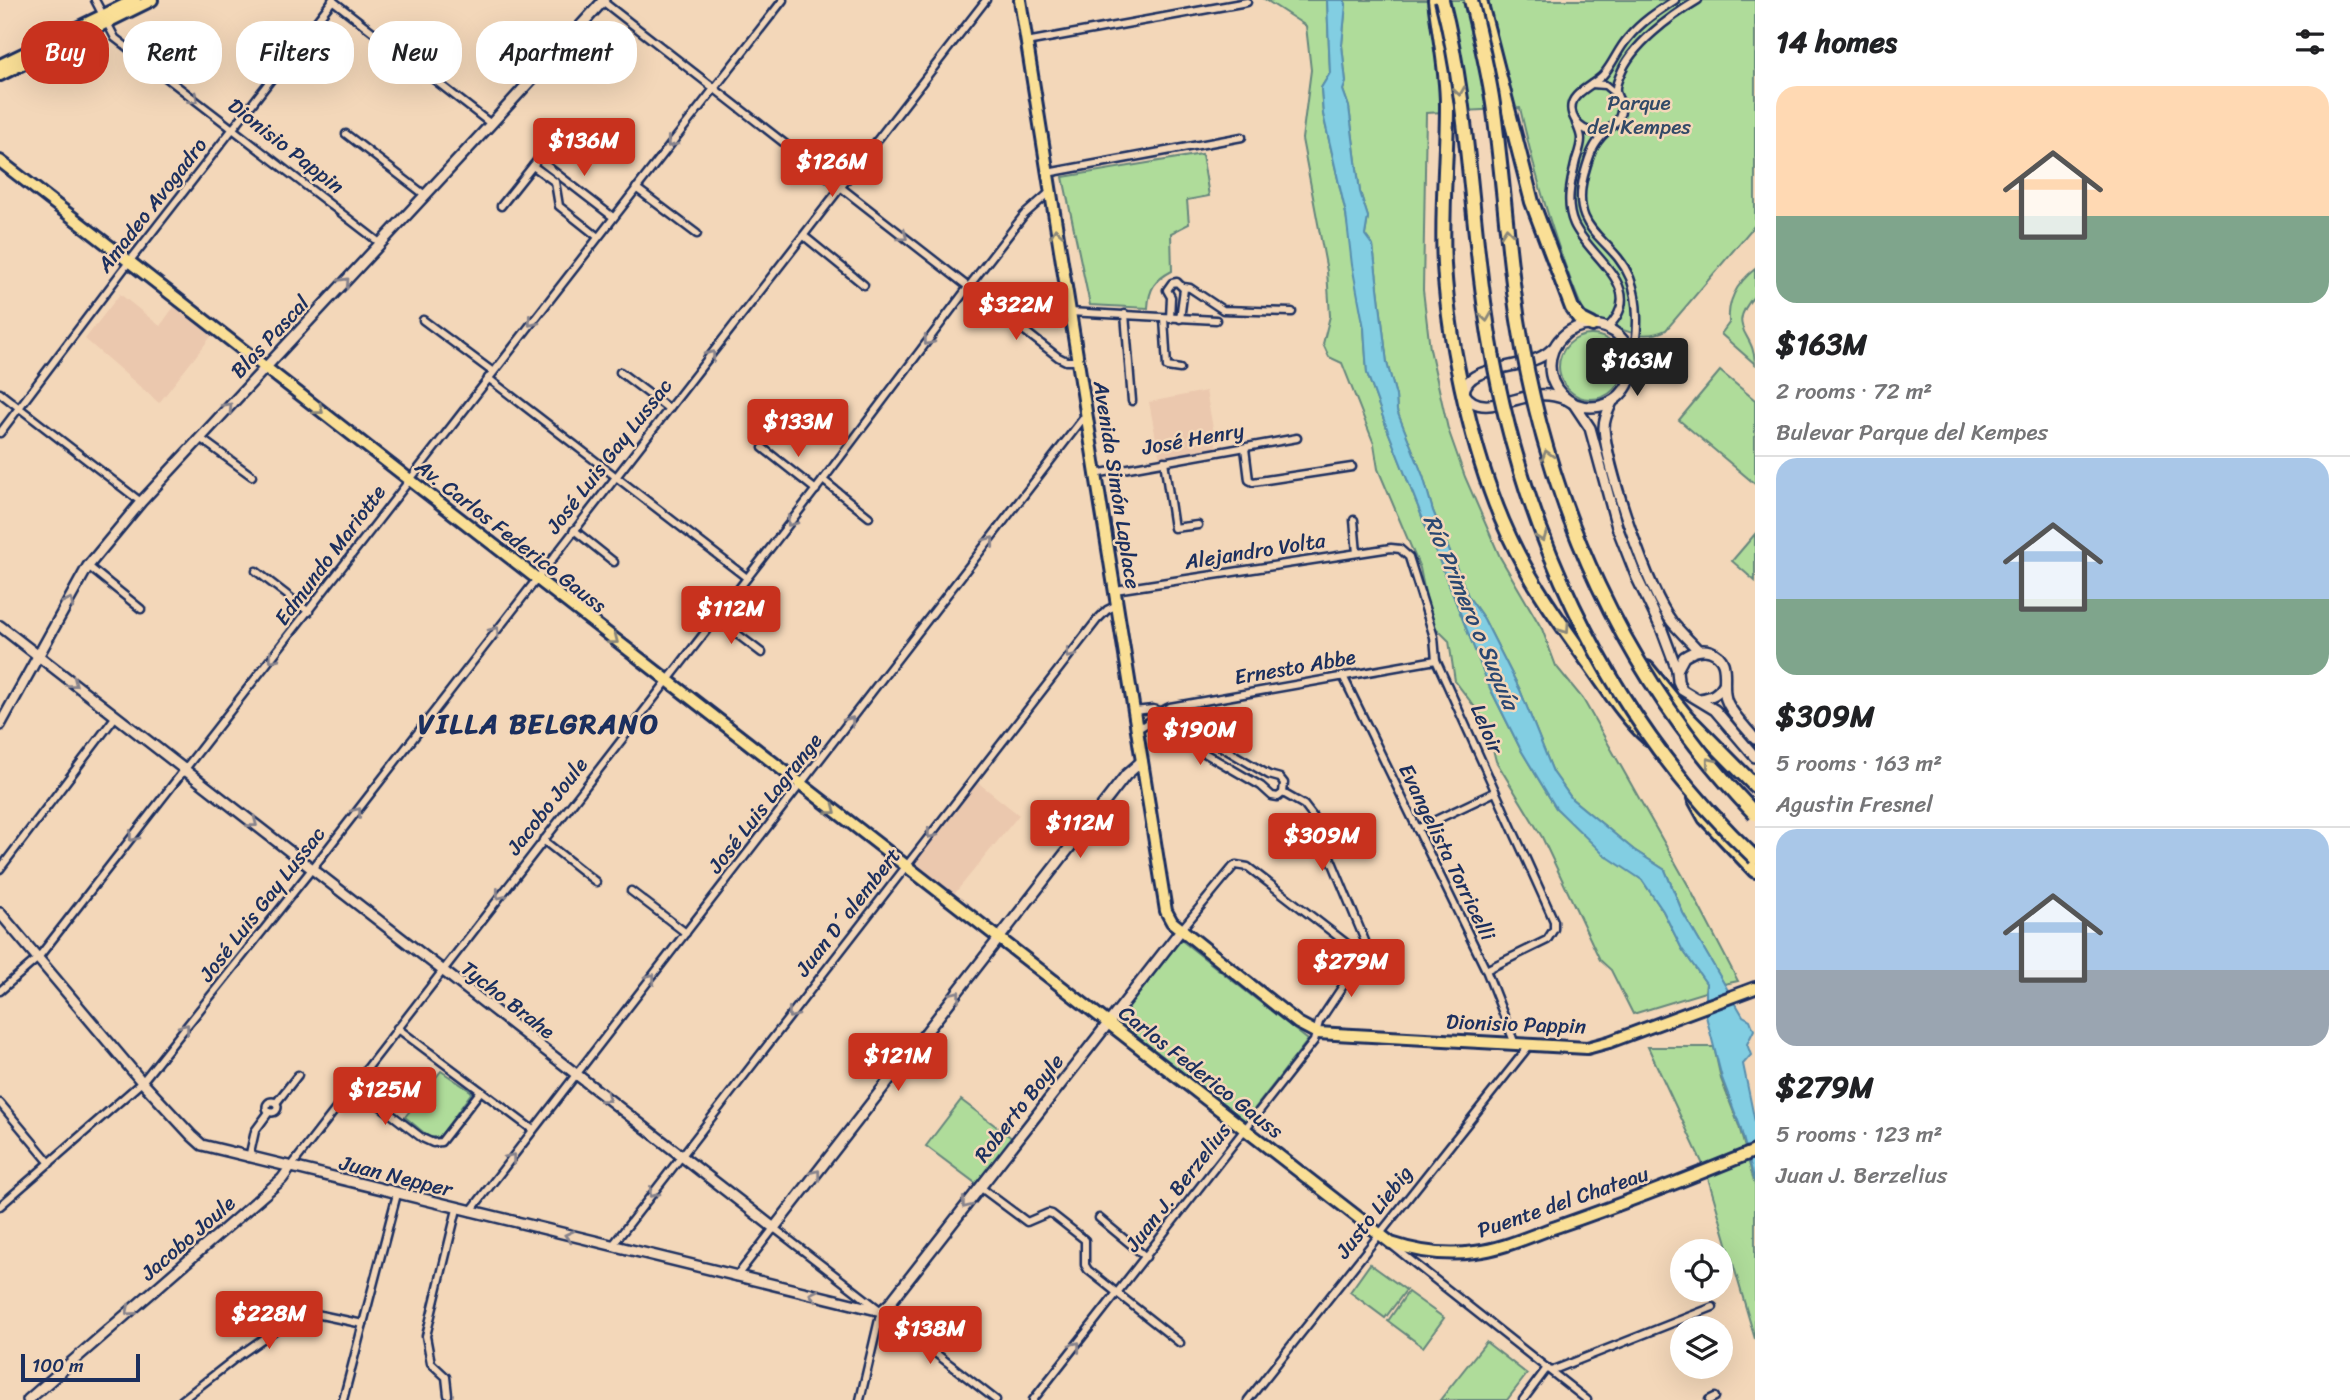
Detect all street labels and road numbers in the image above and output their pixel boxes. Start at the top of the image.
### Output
street label: Dionisio Pappin [219,88,353,204]
street label: Amadeo Avogadro [86,129,217,282]
street label: Blas Pascal [221,285,320,388]
street label: José Luis Gay Lussac [535,369,683,543]
street label: Avenida Simón Laplace [1082,377,1152,592]
street label: José Henry [1138,411,1247,467]
street label: Av. Carlos Federico Gauss [406,448,616,624]
street label: Edmundo Mariotte [264,476,396,634]
street label: Alejandro Volta [1181,521,1329,581]
street label: Ernesto Abbe [1231,638,1359,696]
street label: Leloir [1459,698,1515,761]
street label: José Luis Lagrange [697,724,832,883]
street label: Jacobo Joule [496,748,598,864]
street label: Evangelista Torricelli [1388,757,1507,948]
street label: José Luis Gay Lussac [188,817,336,991]
street label: Juan D´alembert [784,839,911,986]
street label: Tycho Brahe [452,951,564,1049]
street label: Carlos Federico Gauss [1110,995,1292,1149]
street label: Dionisio Pappin [1445,1003,1587,1045]
street label: Roberto Boyle [964,1045,1074,1171]
street label: Juan J. Berzelius [1114,1113,1241,1261]
street label: Juan Nepper [335,1143,458,1209]
street label: Puente del Chateau [1472,1155,1655,1249]
street label: Justo Liebig [1325,1157,1423,1268]
street label: Jacobo Joule [131,1185,244,1291]

